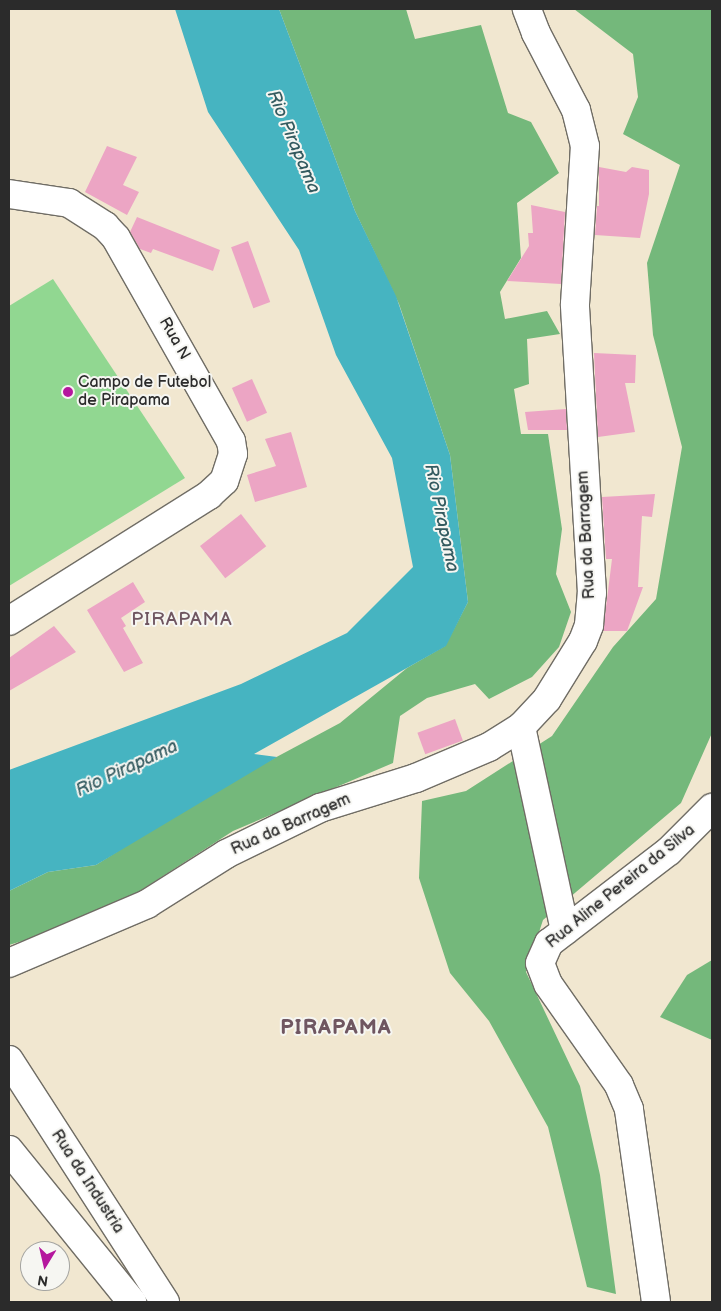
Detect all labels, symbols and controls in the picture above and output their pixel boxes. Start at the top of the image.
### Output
water label: Rio Pirapama [262,87,324,197]
street label: Rua N [154,314,194,364]
place label: Campo de Futebol de Pirapama [78,373,211,411]
marker: Campo de Futebol de Pirapama [62,386,74,398]
water label: Rio Pirapama [419,462,463,574]
street label: Rua da Barragem [574,470,600,600]
district label: PIRAPAMA [130,609,234,631]
water label: Rio Pirapama [73,736,181,802]
street label: Rua da Barragem [228,790,354,860]
street label: Rua Aline Pereira da Silva [543,821,699,953]
district label: PIRAPAMA [279,1015,393,1041]
street label: Rua da Industria [46,1127,128,1237]
north arrow [20,1241,70,1291]
text: N [36,1271,49,1290]

